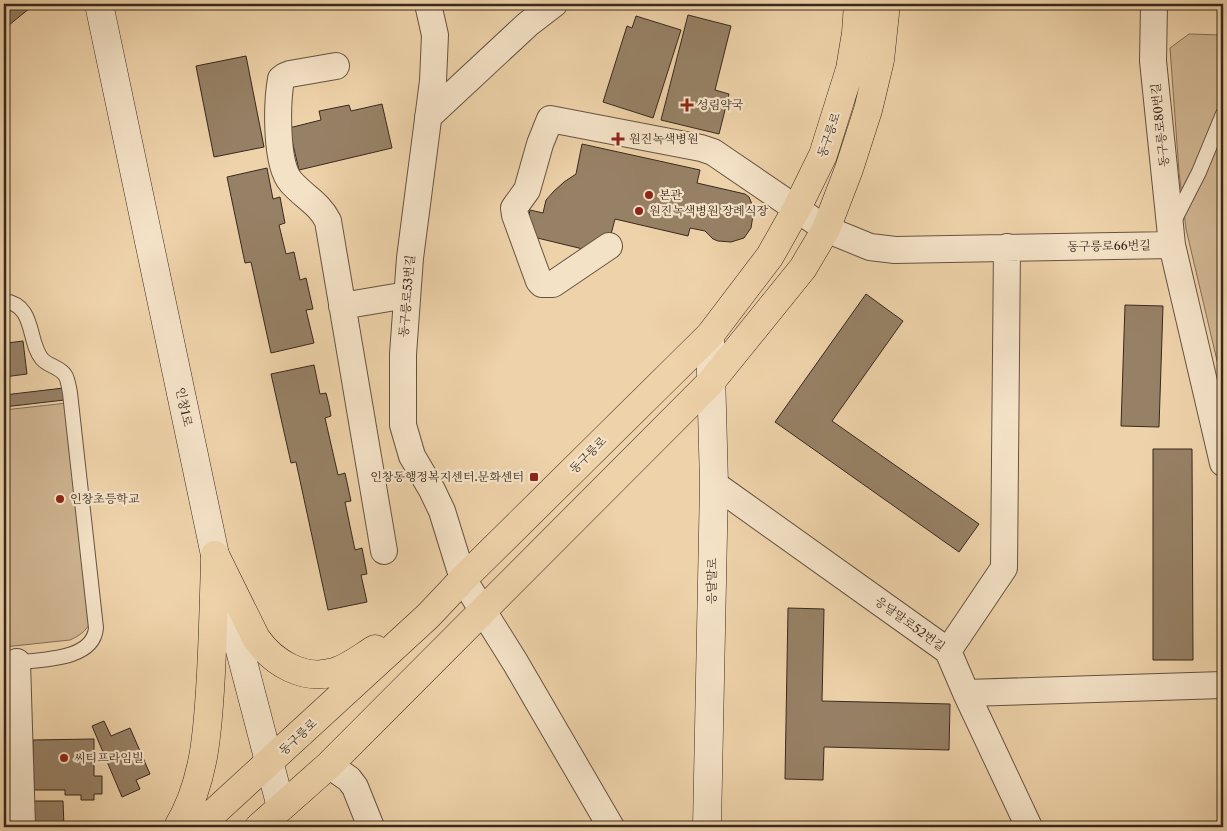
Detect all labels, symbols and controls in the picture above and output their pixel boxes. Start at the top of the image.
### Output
street label: 동구릉로80번길 [1148,82,1171,168]
place label: 성림약국 [697,97,744,112]
marker: 성림약국 [681,99,693,111]
street label: 동구릉로 [814,110,843,159]
place label: 원진녹색병원 [629,131,699,146]
marker: 원진녹색병원 [611,132,625,146]
place label: 본관 [659,187,683,202]
marker: 본관 [643,189,655,201]
place label: 원진녹색병원 장례식장 [649,203,769,218]
marker: 원진녹색병원 장례식장 [633,205,645,217]
street label: 동구릉로66번길 [1067,237,1151,254]
street label: 동구릉로53번길 [395,254,418,338]
street label: 인창1로 [173,386,196,428]
street label: 동구릉로 [566,433,610,476]
place label: 인창동행정복지센터.문화센터 [370,469,524,484]
marker: 인창동행정복지센터.문화센터 [528,471,540,483]
place label: 인창초등학교 [70,491,140,506]
marker: 인창초등학교 [54,493,66,505]
street label: 응달말로 [704,557,719,604]
street label: 응달말로52번길 [872,593,948,654]
street label: 동구릉로 [276,715,320,758]
place label: 씨티프라임빌 [74,750,144,765]
marker: 씨티프라임빌 [58,752,70,764]

